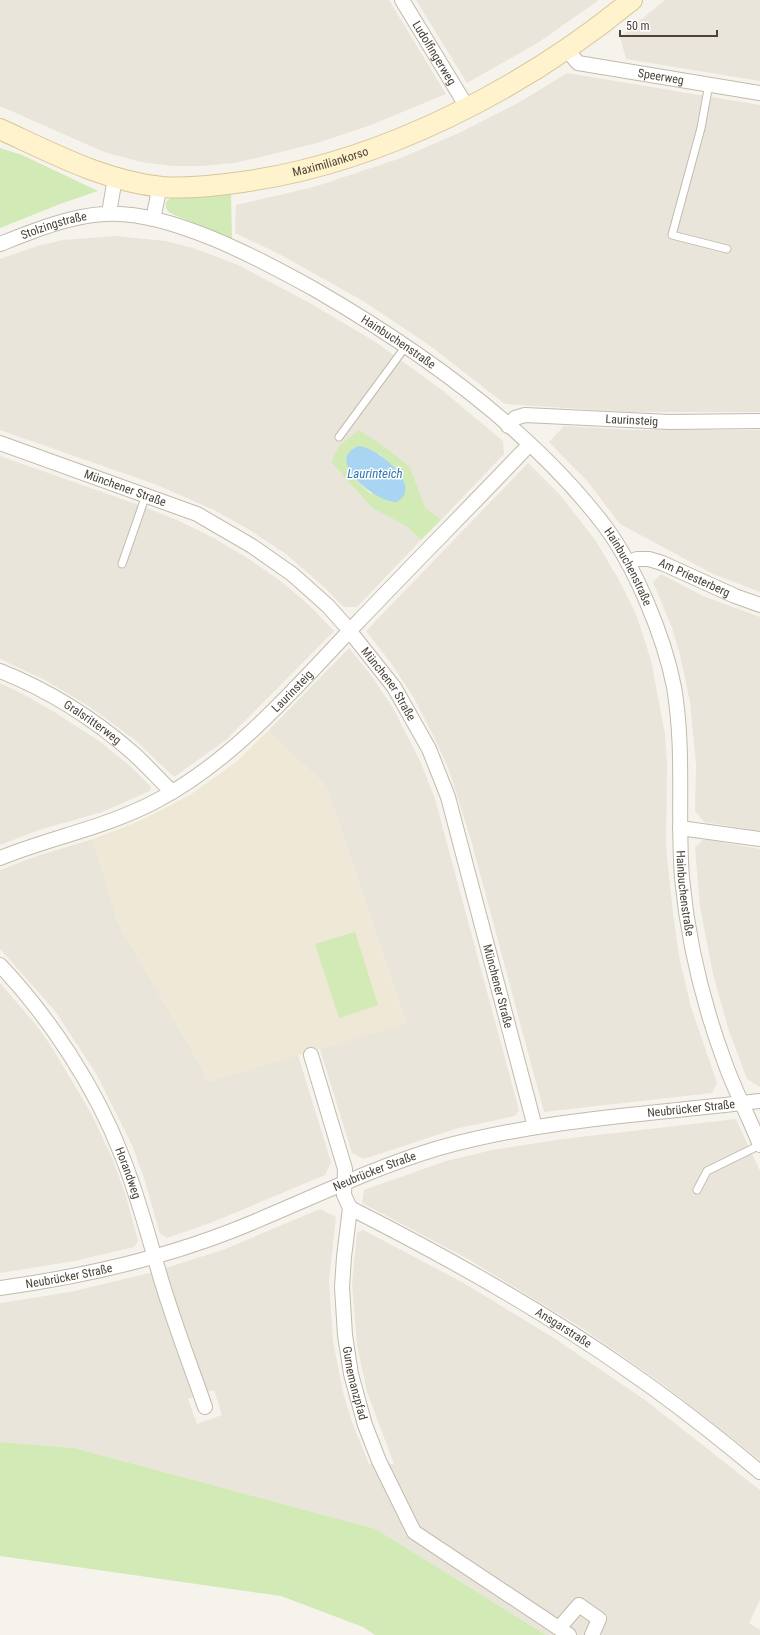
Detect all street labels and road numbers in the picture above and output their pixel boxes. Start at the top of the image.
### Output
street label: Ludolfingerweg [409,18,459,88]
street label: Speerweg [637,66,685,87]
street label: Maximiliankorso [291,144,370,180]
street label: Stolzingstraße [19,209,88,242]
street label: Hainbuchenstraße [359,312,439,372]
street label: Laurinsteig [605,412,659,428]
street label: Münchener Straße [82,467,168,509]
street label: Hainbuchenstraße [601,525,655,608]
street label: Am Priesterberg [657,555,732,600]
street label: Münchener Straße [358,644,419,724]
street label: Laurinsteig [269,667,316,715]
street label: Gralsritterweg [61,697,124,747]
street label: Hainbuchenstraße [674,850,697,938]
street label: Münchener Straße [480,943,516,1030]
street label: Neubrücker Straße [647,1097,736,1120]
street label: Horandweg [112,1145,144,1201]
street label: Neubrücker Straße [331,1149,418,1194]
street label: Neubrücker Straße [25,1261,114,1291]
street label: Ansgarstraße [533,1305,595,1351]
street label: Gurnemanzpfad [340,1345,370,1422]

